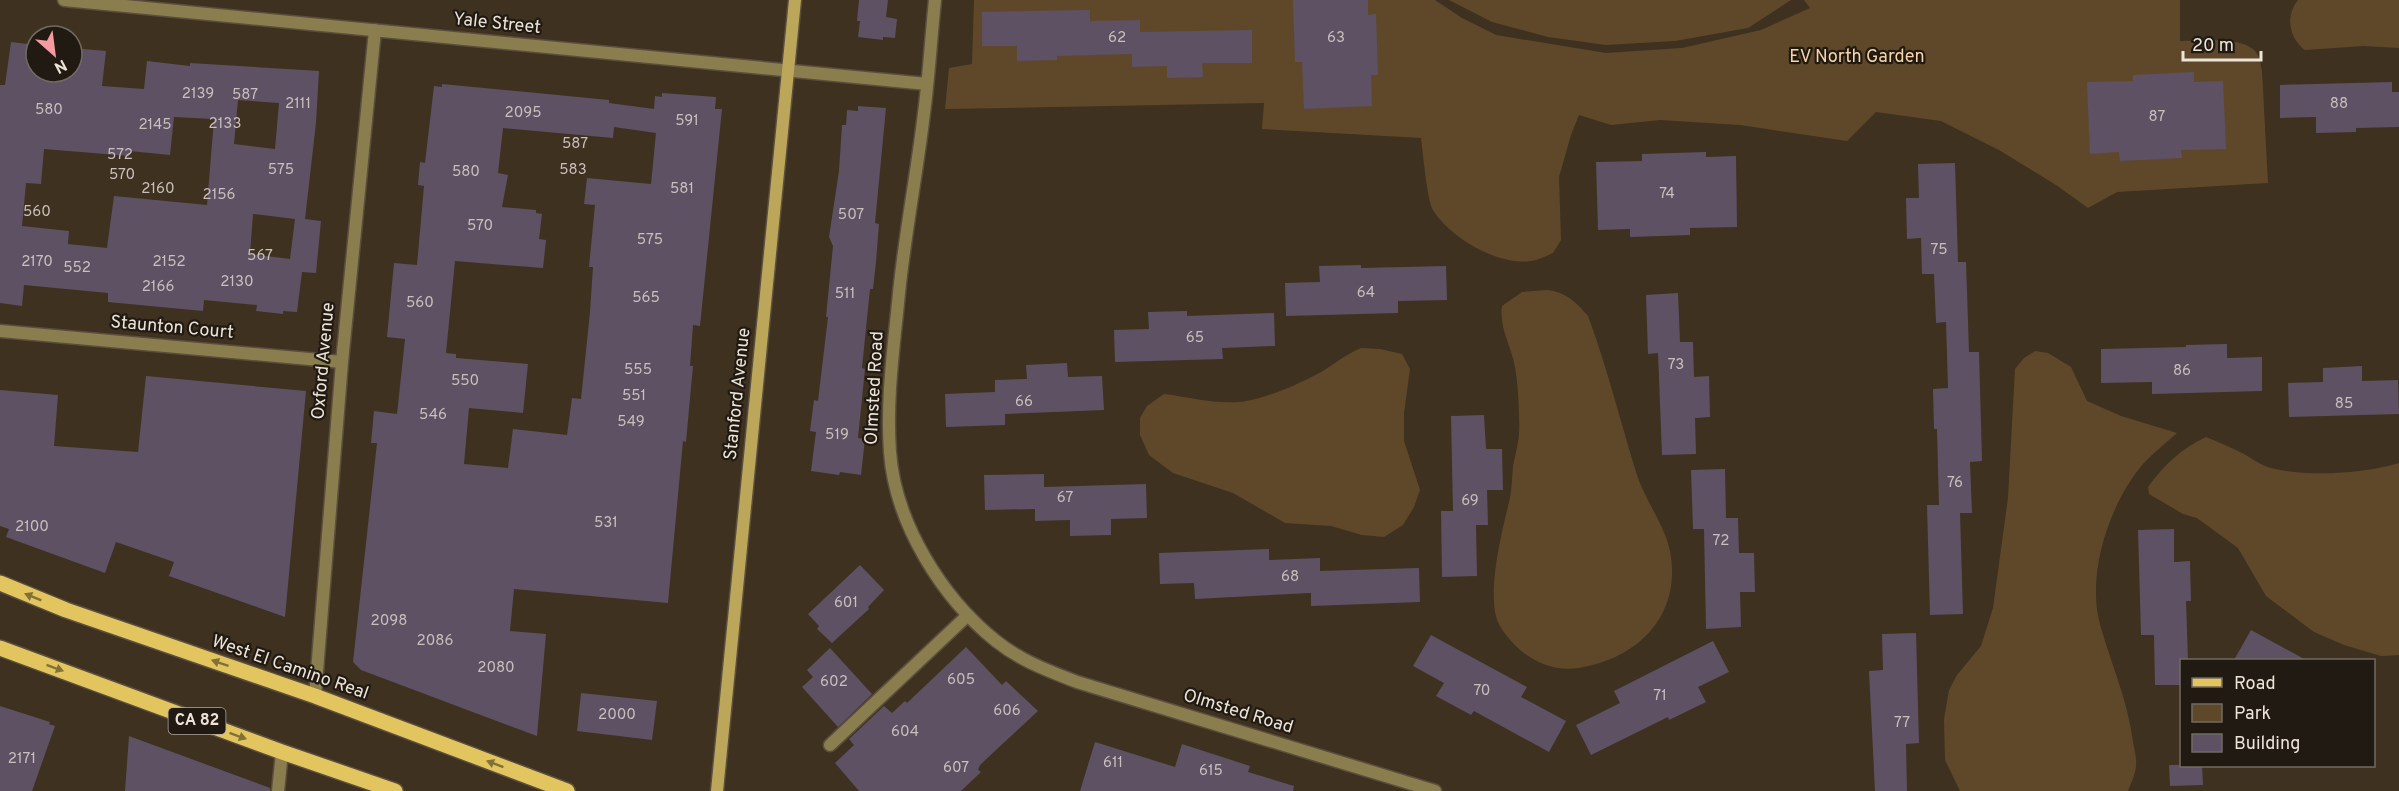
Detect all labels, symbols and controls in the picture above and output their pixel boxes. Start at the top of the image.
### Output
street label: Yale Street [452,8,542,40]
north arrow [24,24,84,84]
scale bar [2183,24,2261,62]
house number: 62 [1108,29,1126,48]
house number: 63 [1327,29,1345,48]
text: 20 m [2192,35,2234,58]
park label: EV North Garden [1789,46,1925,69]
text: N [50,54,70,77]
house number: 2139 [182,85,214,104]
house number: 587 [232,86,258,105]
house number: 2111 [285,95,311,114]
house number: 88 [2330,95,2348,114]
house number: 580 [35,101,63,120]
house number: 2095 [504,104,542,123]
house number: 87 [2149,108,2166,127]
house number: 591 [675,112,699,131]
house number: 2133 [209,115,241,134]
house number: 2145 [138,116,172,135]
house number: 587 [562,135,588,154]
house number: 572 [107,146,133,165]
house number: 575 [268,161,294,180]
house number: 583 [559,161,587,180]
house number: 580 [452,163,480,182]
house number: 570 [109,166,135,185]
house number: 2160 [141,180,175,199]
house number: 581 [670,180,694,199]
house number: 74 [1659,185,1675,204]
house number: 2156 [202,186,236,205]
house number: 560 [23,203,51,222]
house number: 507 [838,206,864,225]
house number: 570 [467,217,493,236]
house number: 575 [637,231,663,250]
house number: 75 [1930,241,1948,260]
house number: 567 [247,247,273,266]
house number: 2170 [21,253,53,272]
house number: 2152 [152,253,186,272]
house number: 552 [63,259,91,278]
house number: 2130 [220,273,254,292]
house number: 2166 [142,278,174,297]
house number: 64 [1357,284,1375,303]
house number: 511 [835,285,855,304]
house number: 565 [632,289,660,308]
house number: 560 [406,294,434,313]
street label: Oxford Avenue [307,301,341,421]
street label: Staunton Court [109,311,235,345]
street label: Stanford Avenue [720,327,756,461]
house number: 65 [1186,329,1204,348]
street label: Olmsted Road [861,330,889,446]
house number: 73 [1668,356,1684,375]
house number: 555 [624,361,652,380]
house number: 86 [2173,362,2191,381]
house number: 550 [451,372,479,391]
house number: 551 [622,387,646,406]
house number: 66 [1015,393,1033,412]
house number: 85 [2335,395,2353,414]
house number: 546 [419,406,447,425]
house number: 549 [617,413,645,432]
house number: 519 [825,426,849,445]
house number: 76 [1947,474,1963,493]
house number: 67 [1057,489,1073,508]
house number: 69 [1461,492,1479,511]
house number: 531 [594,514,618,533]
house number: 2100 [15,518,49,537]
house number: 72 [1713,532,1729,551]
house number: 68 [1281,568,1299,587]
one-way arrow [24,592,42,601]
house number: 601 [834,594,858,613]
house number: 2098 [371,612,407,631]
street label: West El Camino Real [209,630,371,706]
house number: 2086 [417,632,454,651]
one-way arrow [211,658,229,668]
house number: 2080 [477,659,515,678]
legend [2180,659,2375,767]
one-way arrow [46,664,64,673]
house number: 605 [947,671,975,690]
house number: 602 [820,673,848,692]
text: Road [2234,673,2276,696]
house number: 70 [1473,682,1491,701]
street label: Olmsted Road [1180,684,1296,740]
house number: 71 [1653,687,1667,706]
house number: 606 [993,702,1021,721]
text: Park [2234,703,2271,726]
house number: 2000 [598,706,636,725]
road number: CA 82 [168,708,226,734]
house number: 77 [1894,714,1910,733]
house number: 604 [891,723,919,742]
one-way arrow [229,731,247,741]
text: Building [2234,733,2300,756]
house number: 2171 [8,750,36,769]
house number: 611 [1103,754,1123,773]
one-way arrow [486,758,504,768]
house number: 607 [943,759,969,778]
house number: 615 [1199,762,1223,781]

